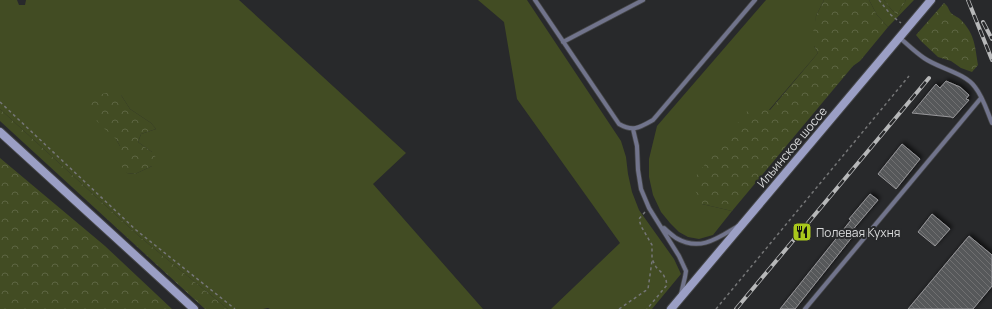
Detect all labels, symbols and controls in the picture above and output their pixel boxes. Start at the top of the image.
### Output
street label: Ильинское шоссе [753,103,831,191]
restaurant icon: Полевая Кухня [791,221,813,243]
place label: Полевая Кухня [816,224,900,241]

